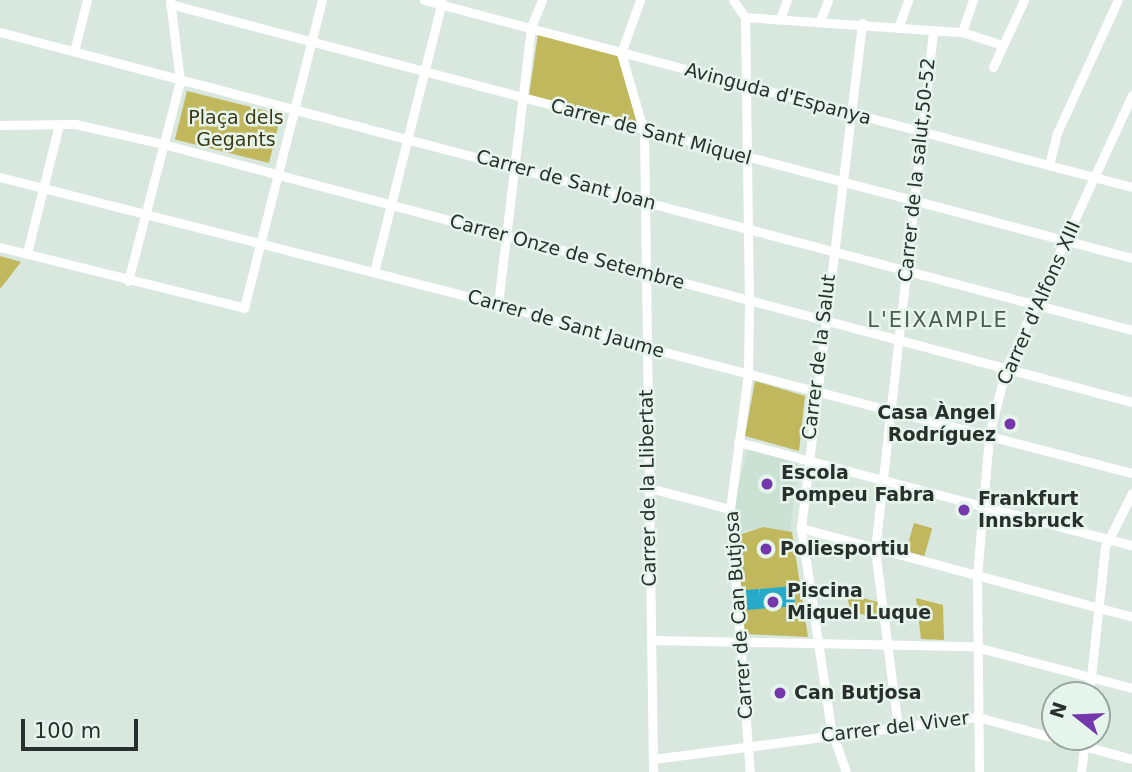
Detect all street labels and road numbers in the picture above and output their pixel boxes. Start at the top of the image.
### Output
street label: Carrer de la salut,50-52 [894,57,940,283]
street label: Avinguda d'Espanya [682,58,874,130]
street label: Carrer de Sant Miquel [548,94,754,170]
street label: Carrer de Sant Joan [474,145,658,215]
street label: Carrer Onze de Setembre [447,210,687,294]
street label: Carrer d'Alfons XIII [993,218,1085,388]
street label: Carrer de la Salut [798,273,840,441]
street label: Carrer de Sant Jaume [465,285,667,363]
street label: Carrer de la Llibertat [635,389,661,587]
street label: Carrer de Can Butjosa [720,510,758,720]
street label: Carrer del Viver [820,707,970,747]

